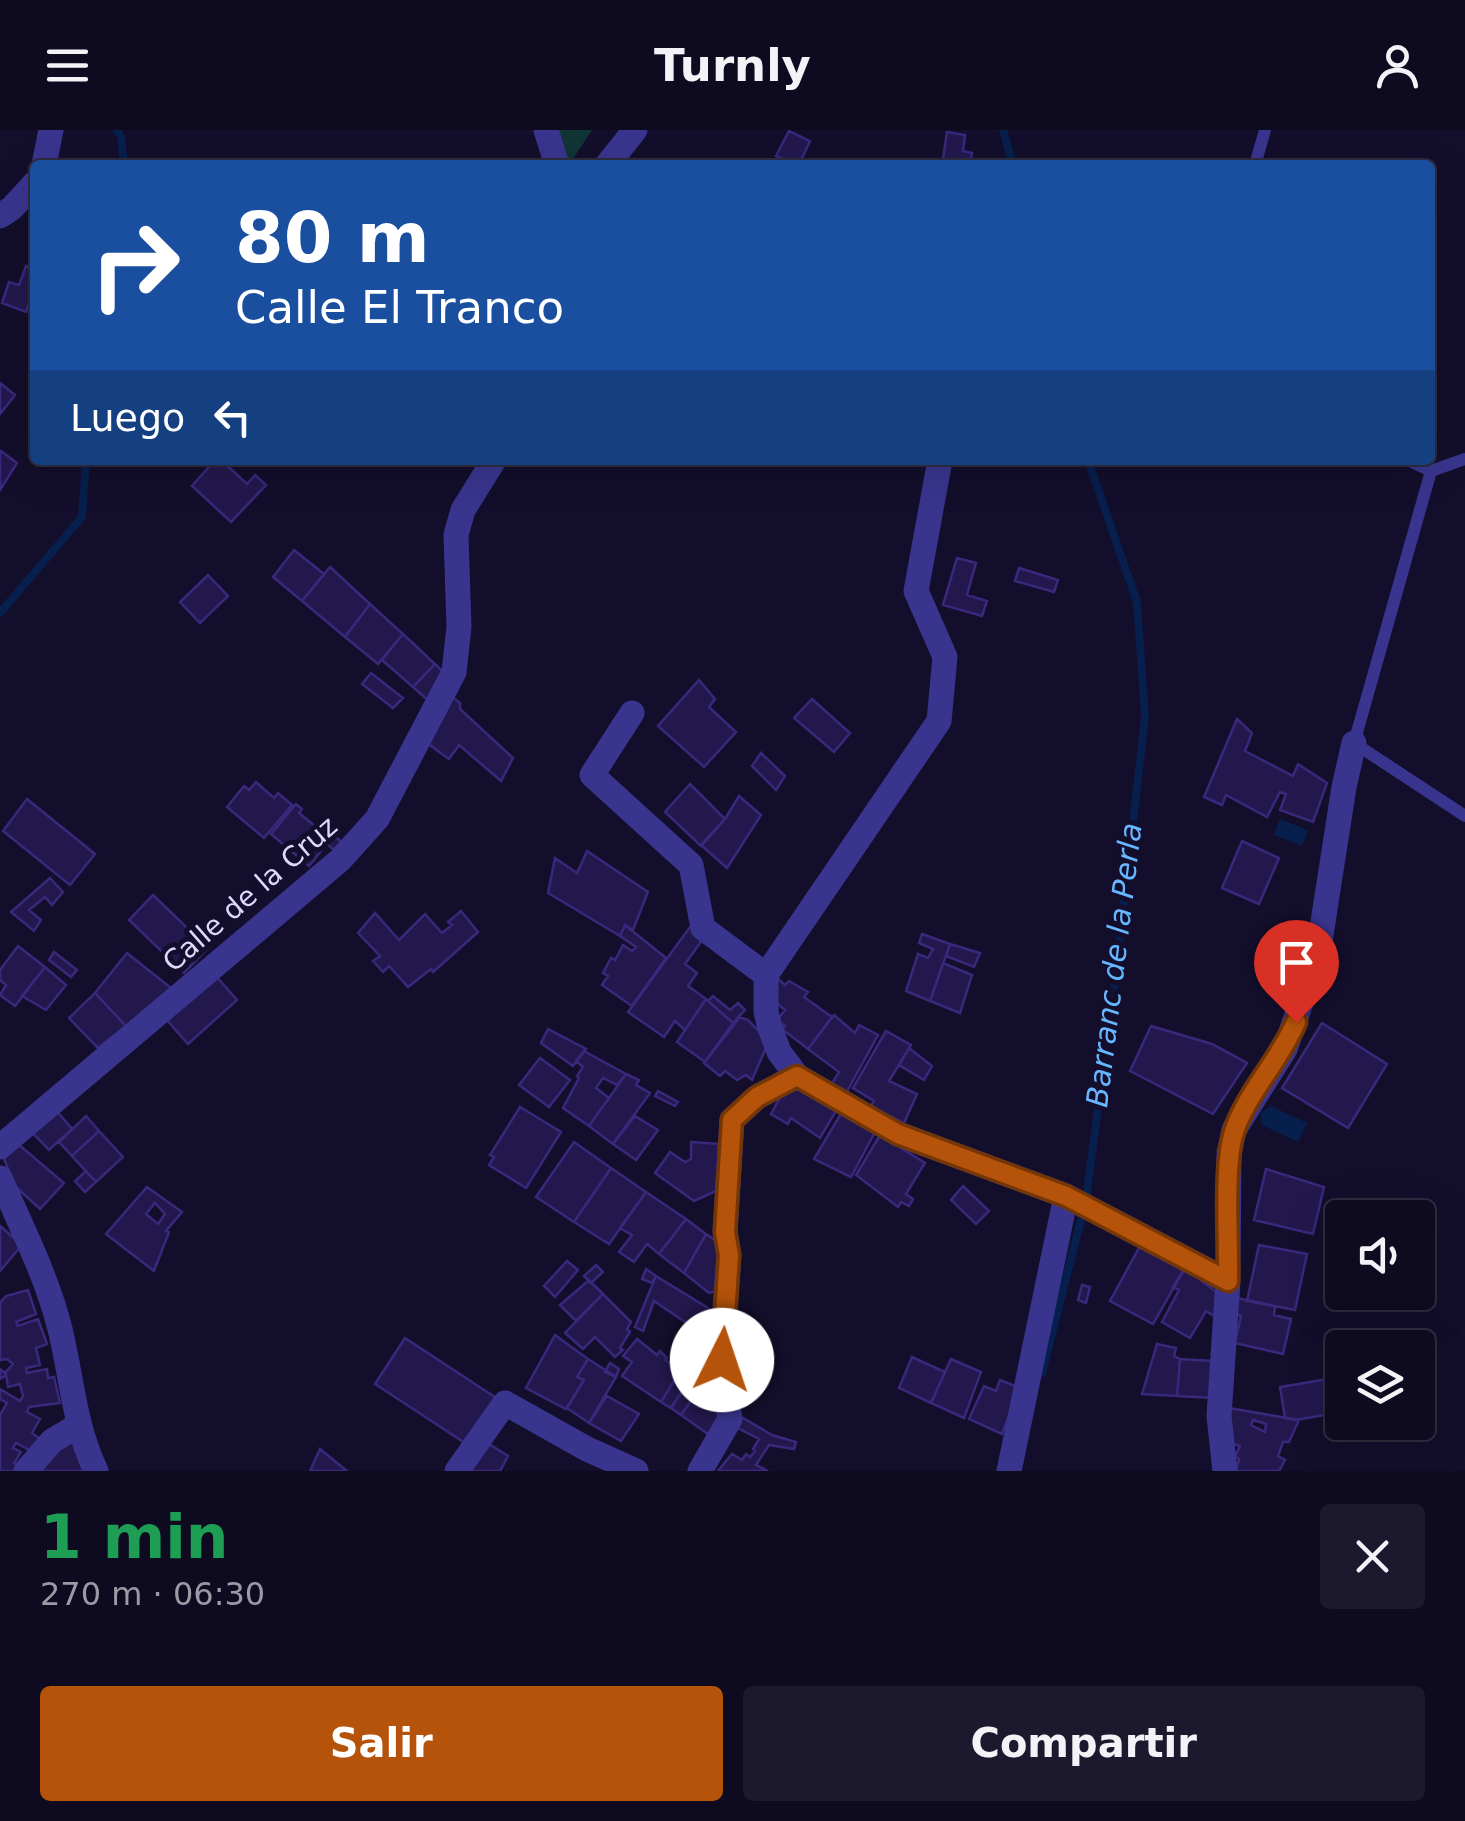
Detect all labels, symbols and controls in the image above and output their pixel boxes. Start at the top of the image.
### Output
icon: menu [40,38,95,93]
icon: person [1370,38,1425,93]
text: Turnly [654,39,811,92]
text: 80 m [235,197,430,279]
icon: right [70,200,200,330]
text: Calle El Tranco [235,281,564,334]
icon: left [205,390,260,445]
text: Luego [70,396,185,440]
street label: Calle de la Cruz [156,809,344,979]
water label: Barranc de la Perla [1079,821,1149,1109]
pin [1254,920,1339,1023]
icon: arrive [1269,935,1324,990]
map controls [1325,1200,1435,1440]
button: sound [1325,1200,1435,1310]
position arrow [670,1308,774,1412]
button: layers [1325,1330,1435,1440]
text: 1 min [40,1502,228,1572]
button: close [1320,1504,1425,1609]
text: 270 m · 06:30 [40,1575,265,1613]
button: Salir [40,1686,723,1801]
button: Compartir [743,1686,1425,1801]

